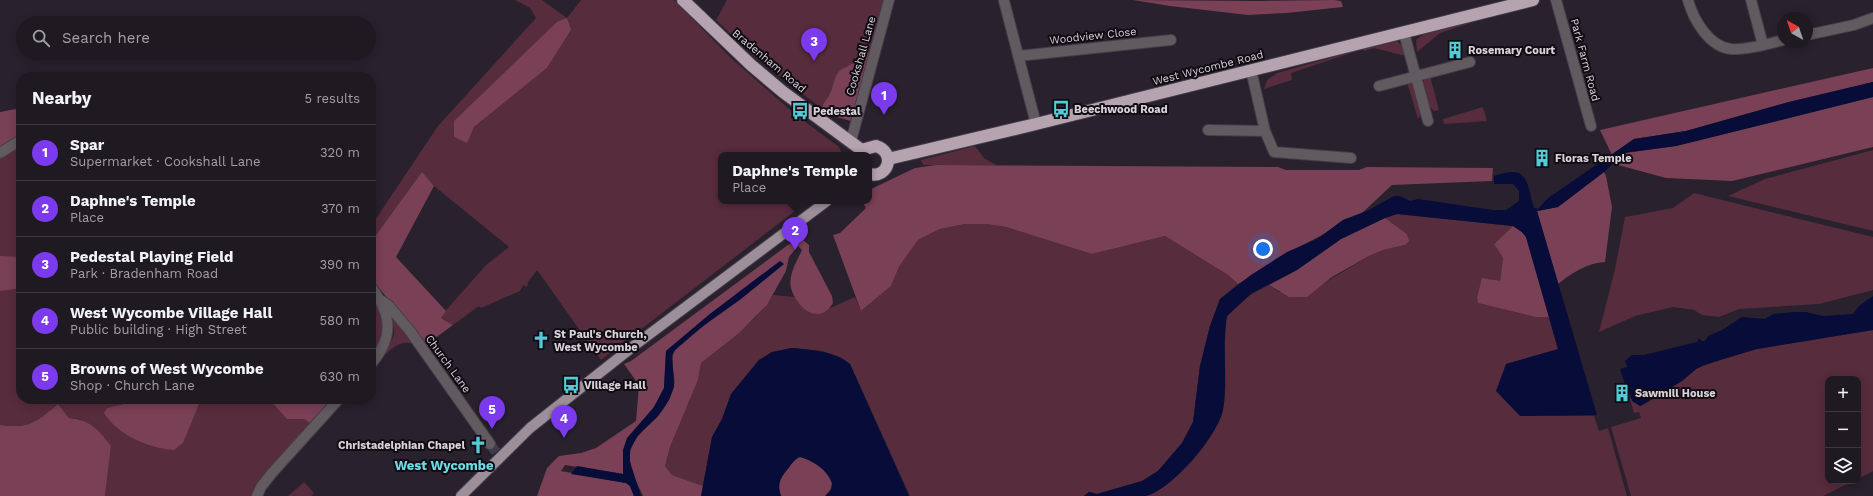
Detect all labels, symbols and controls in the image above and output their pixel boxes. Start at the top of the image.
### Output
north arrow [1777,12,1813,48]
street label: Cookshall Lane [843,15,879,97]
search box [16,16,376,60]
street label: Park Farm Road [1568,17,1602,103]
street label: Woodview Close [1049,25,1137,47]
street label: Bradenham Road [730,26,808,96]
icon: search [30,27,52,49]
pin: 3 [801,28,827,61]
text: Search here [62,29,150,47]
building icon: Rosemary Court [1445,40,1465,60]
place label: Rosemary Court [1468,44,1555,57]
street label: West Wycombe Road [1151,48,1265,88]
pin: 1 [871,82,897,115]
text: Nearby [32,88,91,108]
text: 5 results [305,91,360,106]
bus stop icon: Beechwood Road [1051,99,1071,119]
bus stop icon: Pedestal [790,101,810,121]
place label: Beechwood Road [1074,103,1168,116]
place label: Pedestal [813,105,861,118]
text: Spar [70,136,104,154]
text: 1 [42,145,48,160]
text: 320 m [320,145,360,160]
building icon: Floras Temple [1532,148,1552,168]
popup [718,152,872,204]
place label: Floras Temple [1555,152,1632,165]
text: Supermarket · Cookshall Lane [70,154,261,169]
text: Daphne's Temple [732,162,858,180]
text: Place [732,180,766,195]
text: Daphne's Temple [70,192,196,210]
text: 2 [41,201,49,216]
text: 370 m [321,201,360,216]
text: Place [70,210,104,225]
pin: 2 [782,217,808,250]
your location [1253,239,1273,259]
text: Pedestal Playing Field [70,248,234,266]
text: 3 [41,257,49,272]
text: 390 m [319,257,360,272]
text: Park · Bradenham Road [70,266,218,281]
text: West Wycombe Village Hall [70,304,272,322]
text: 4 [41,313,49,328]
text: 580 m [320,313,360,328]
text: Public building · High Street [70,322,247,337]
place label: St Paul's Church, West Wycombe [554,328,647,354]
church icon: St Paul's Church, West Wycombe [531,330,551,350]
street label: Church Lane [423,333,473,395]
text: Browns of West Wycombe [70,360,264,378]
text: 5 [41,369,49,384]
text: 630 m [320,369,360,384]
bus stop icon: Village Hall [561,375,581,395]
map controls [1825,376,1861,484]
button: + [1825,376,1861,412]
text: Shop · Church Lane [70,378,195,393]
place label: Village Hall [584,379,646,392]
building icon: Sawmill House [1612,383,1632,403]
place label: Sawmill House [1635,387,1716,400]
pin: 5 [479,396,505,429]
pin: 4 [551,405,577,438]
button: − [1825,412,1861,448]
church icon: Christadelphian Chapel [468,435,488,455]
place label: Christadelphian Chapel [338,439,465,452]
button: layers [1825,448,1861,484]
district label: West Wycombe [395,458,494,473]

